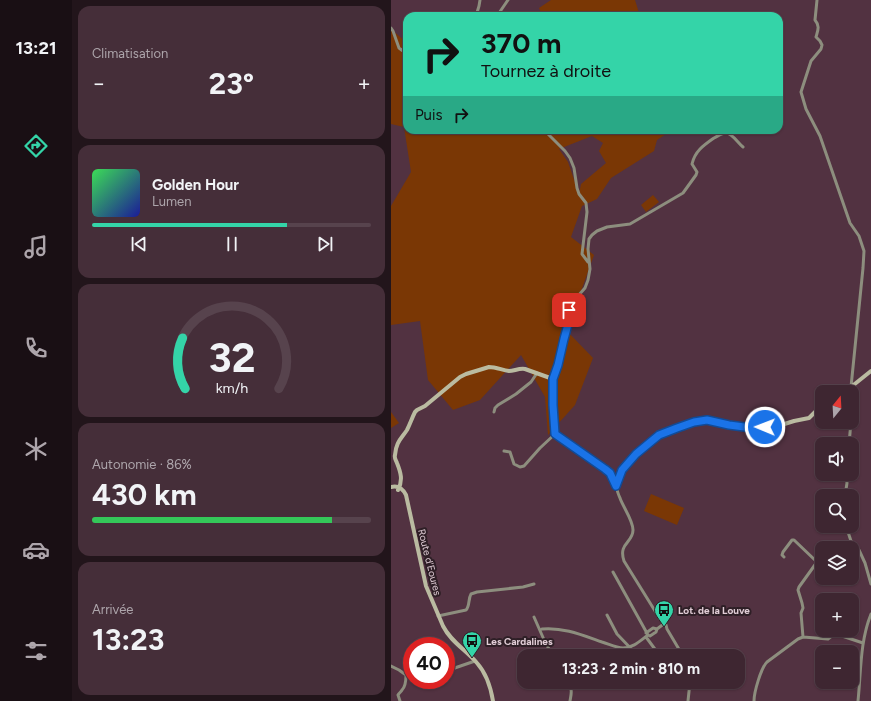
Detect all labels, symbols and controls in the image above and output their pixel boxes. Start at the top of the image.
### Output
text: 370 m [481,26,561,60]
icon: right [415,28,467,80]
text: 13:21 [15,37,57,59]
text: Climatisation [92,46,168,61]
text: Tournez à droite [481,60,611,82]
text: 23° [209,65,254,102]
text: − [92,70,106,97]
text: + [357,70,371,97]
icon: right [450,104,472,126]
text: Puis [415,106,442,124]
icon: directions [22,132,50,160]
text: Golden Hour [152,176,239,194]
text: Lumen [152,194,191,209]
icon: music [22,233,50,261]
icon: previous [128,233,150,255]
icon: pause [221,233,243,255]
icon: next [314,233,336,255]
pin [552,293,586,327]
icon: arrive [558,299,580,321]
text: 32 [208,331,255,381]
icon: phone [22,334,50,362]
text: km/h [215,378,248,396]
north arrow [815,385,859,429]
map controls [815,385,859,689]
position arrow [744,406,786,448]
icon: climate [22,435,50,463]
button: sound [815,437,859,481]
text: Autonomie · 86% [92,457,192,472]
text: 430 km [92,476,197,513]
button: search [815,489,859,533]
street label: Route d'Eoures [415,528,444,597]
icon: car [22,536,50,564]
button: layers [815,541,859,585]
button: + [815,593,859,637]
bus stop icon: Lot. de la Louve [653,599,675,627]
text: Arrivée [92,602,133,617]
place label: Lot. de la Louve [678,604,750,617]
text: 13:23 [92,621,164,658]
bus stop icon: Les Cardalines [461,630,483,658]
place label: Les Cardalines [486,635,553,648]
icon: filters [22,637,50,665]
speed limit sign: 40 [403,637,455,689]
button: − [815,645,859,689]
text: 13:23 · 2 min · 810 m [562,660,700,678]

